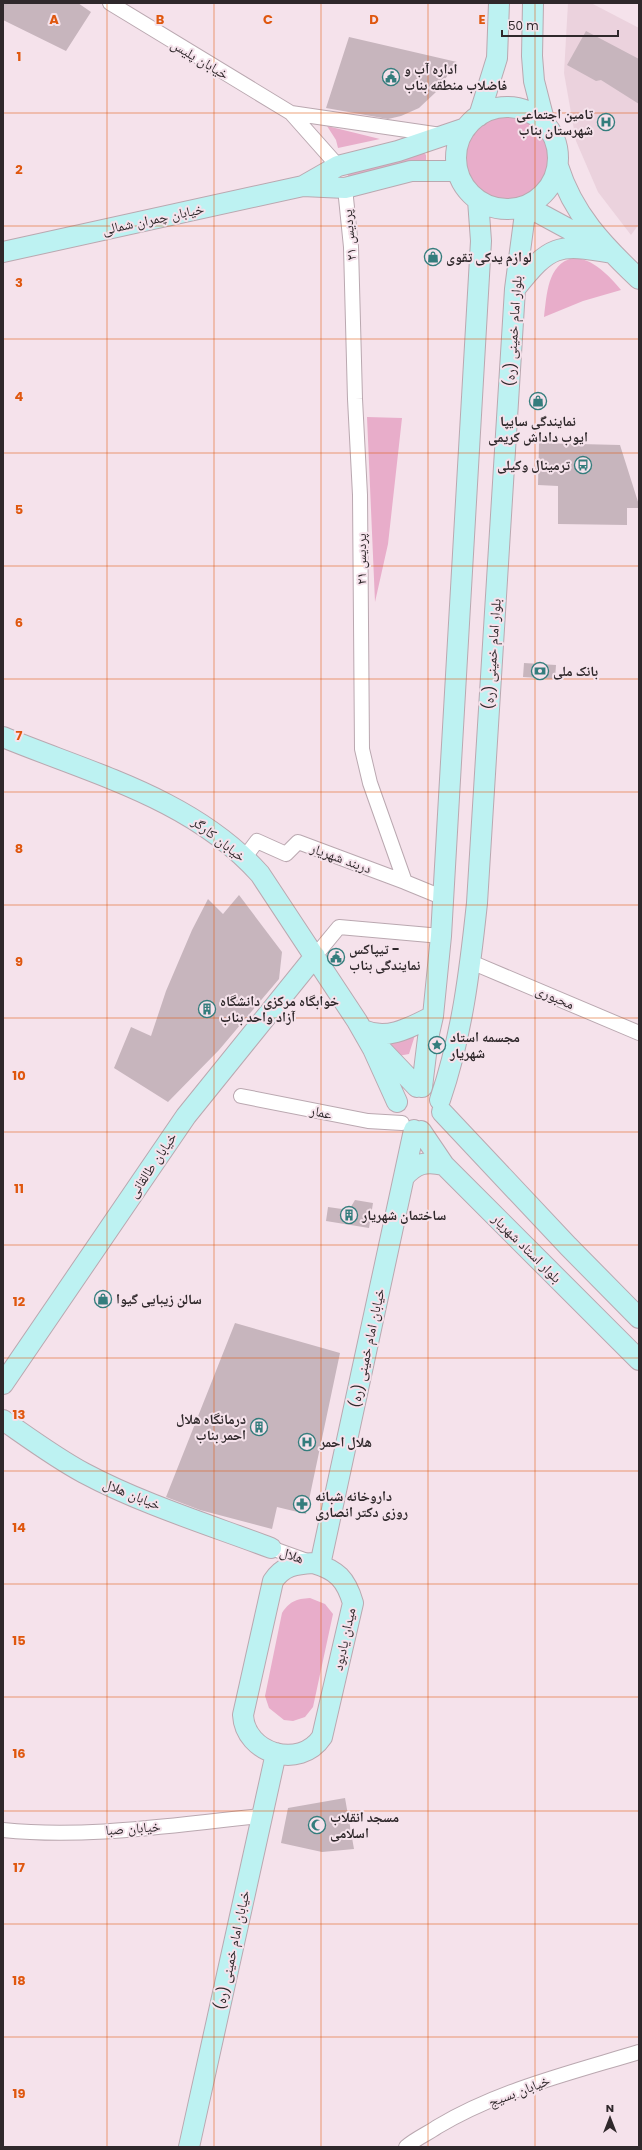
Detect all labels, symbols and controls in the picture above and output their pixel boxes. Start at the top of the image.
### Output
text: A [49,10,59,29]
text: B [156,10,165,29]
text: C [263,10,273,29]
text: D [369,10,379,29]
text: E [478,10,486,29]
scale bar [502,12,618,38]
text: 50 m [508,17,539,34]
street label: خیابان پلیس [167,34,233,84]
text: 1 [17,47,21,66]
place label: اداره آب و فاضلاب منطقه بناب [404,59,507,95]
public building icon: اداره آب و فاضلاب منطقه بناب [381,67,401,87]
place label: تامین اجتماعی شهرستان بناب [516,104,593,140]
hospital icon: تامین اجتماعی شهرستان بناب [596,112,616,132]
text: 2 [15,160,23,179]
street label: خیابان چمران شمالی [100,198,206,240]
street label: پردیس ۲۱ [337,208,361,262]
shop icon: لوازم یدکی تقوی [423,247,443,267]
place label: لوازم یدکی تقوی [446,247,532,267]
text: 3 [15,273,23,292]
street label: بلوار امام خمینی (ره) [499,275,527,387]
text: 4 [15,387,24,406]
shop icon: نمایندگی سایپا ایوب داداش کریمی [528,391,548,411]
place label: نمایندگی سایپا ایوب داداش کریمی [488,411,588,447]
place label: ترمینال وکیلی [497,455,570,475]
bus stop icon: ترمینال وکیلی [573,455,593,475]
text: 5 [15,500,23,519]
street label: پردیس ۲۱ [351,533,371,585]
street label: بلوار امام خمینی (ره) [478,598,506,710]
text: 6 [15,613,23,632]
bank icon: بانک ملی [530,661,550,681]
place label: بانک ملی [553,661,598,681]
text: 7 [16,726,23,745]
street label: خیابان کارگر [187,811,250,866]
street label: دربند شهریار [307,837,374,878]
text: 8 [15,839,23,858]
place label: تیپاکس - نمایندگی بناب [349,939,421,975]
public building icon: تیپاکس - نمایندگی بناب [326,947,346,967]
text: 9 [15,952,23,971]
street label: محبوری [532,980,578,1014]
place label: خوابگاه مرکزی دانشگاه آزاد واحد بناب [220,991,339,1027]
building icon: خوابگاه مرکزی دانشگاه آزاد واحد بناب [197,999,217,1019]
place label: مجسمه استاد شهریار [449,1027,520,1063]
place icon: مجسمه استاد شهریار [427,1035,447,1055]
text: 10 [12,1066,26,1085]
street label: عمار [307,1100,334,1124]
street label: خیابان طالقانی [123,1128,181,1202]
text: 11 [14,1179,24,1198]
building icon: ساختمان شهریار [339,1205,359,1225]
place label: ساختمان شهریار [361,1205,446,1225]
street label: بلوار استاد شهریار [487,1208,566,1287]
street label: خیابان امام خمینی (ره) [345,1286,389,1410]
shop icon: سالن زیبایی گیوا [93,1289,113,1309]
place label: سالن زیبایی گیوا [116,1289,202,1309]
text: 12 [13,1292,26,1311]
text: 13 [13,1405,26,1424]
place label: درمانگاه هلال احمر بناب [176,1409,246,1445]
building icon: درمانگاه هلال احمر بناب [249,1417,269,1437]
hospital icon: هلال احمر [297,1432,317,1452]
place label: هلال احمر [319,1432,372,1452]
street label: خیابان هلال [100,1473,164,1515]
place label: داروخانه شبانه روزی دکتر انصاری [315,1486,408,1522]
pharmacy icon: داروخانه شبانه روزی دکتر انصاری [292,1494,312,1514]
text: 14 [12,1518,26,1537]
street label: هلال [277,1542,307,1568]
street label: میدان یادبود [328,1606,360,1672]
text: 15 [12,1631,26,1650]
text: 16 [12,1744,26,1763]
place label: مسجد انقلاب اسلامی [330,1807,399,1843]
mosque icon: مسجد انقلاب اسلامی [307,1815,327,1835]
street label: خیابان صبا [105,1816,161,1840]
text: 17 [13,1858,25,1877]
street label: خیابان امام خمینی (ره) [210,1888,254,2012]
text: 18 [12,1971,26,1990]
street label: خیابان بسیج [485,2070,553,2112]
text: 19 [13,2084,25,2103]
north arrow [590,2098,630,2138]
text: N [606,2100,614,2116]

